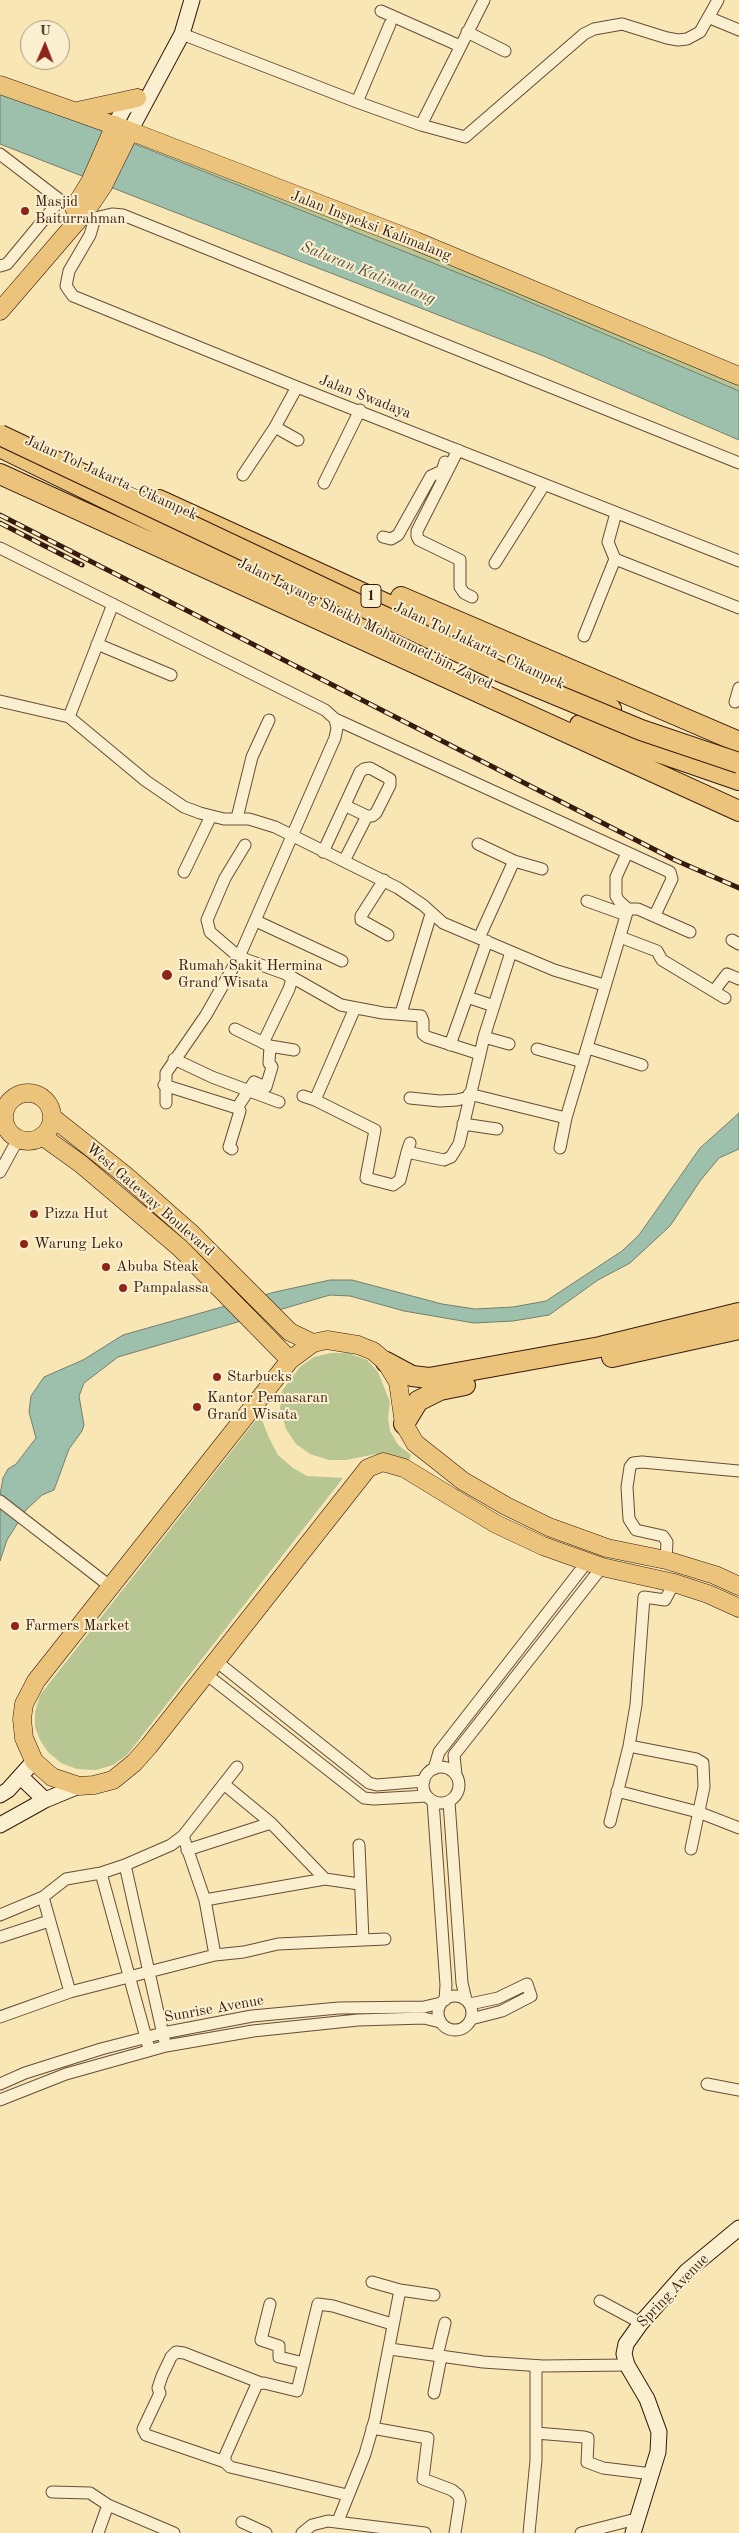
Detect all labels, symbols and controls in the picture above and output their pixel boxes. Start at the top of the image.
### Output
north arrow [20,20,70,70]
text: U [40,24,51,38]
street label: Jalan Inspeksi Kalimalang [288,187,454,265]
place label: Masjid Baiturrahman [35,193,125,228]
marker: Masjid Baiturrahman [19,205,31,217]
water label: Saluran Kalimalang [298,237,438,309]
street label: Jalan Swadaya [316,371,414,423]
street label: Jalan Tol Jakarta–Cikampek [22,432,200,524]
street label: Jalan Layang Sheikh Mohammed bin Zayed [235,554,495,694]
road number: 1 [361,584,381,608]
street label: Jalan Tol Jakarta–Cikampek [390,598,568,694]
place label: Rumah Sakit Hermina Grand Wisata [178,957,323,992]
marker: Rumah Sakit Hermina Grand Wisata [160,968,174,982]
street label: West Gateway Boulevard [82,1139,218,1261]
place label: Pizza Hut [44,1205,108,1223]
marker: Pizza Hut [28,1208,40,1220]
place label: Warung Leko [34,1235,123,1253]
marker: Warung Leko [18,1238,30,1250]
place label: Abuba Steak [116,1258,199,1276]
marker: Abuba Steak [100,1261,112,1273]
place label: Pampalassa [133,1279,209,1297]
marker: Pampalassa [117,1282,129,1294]
place label: Starbucks [227,1368,292,1386]
marker: Starbucks [211,1371,223,1383]
place label: Kantor Pemasaran Grand Wisata [207,1389,328,1424]
marker: Kantor Pemasaran Grand Wisata [191,1401,203,1413]
place label: Farmers Market [25,1617,129,1635]
marker: Farmers Market [9,1620,21,1632]
street label: Sunrise Avenue [163,1991,265,2027]
street label: Spring Avenue [633,2250,713,2332]

